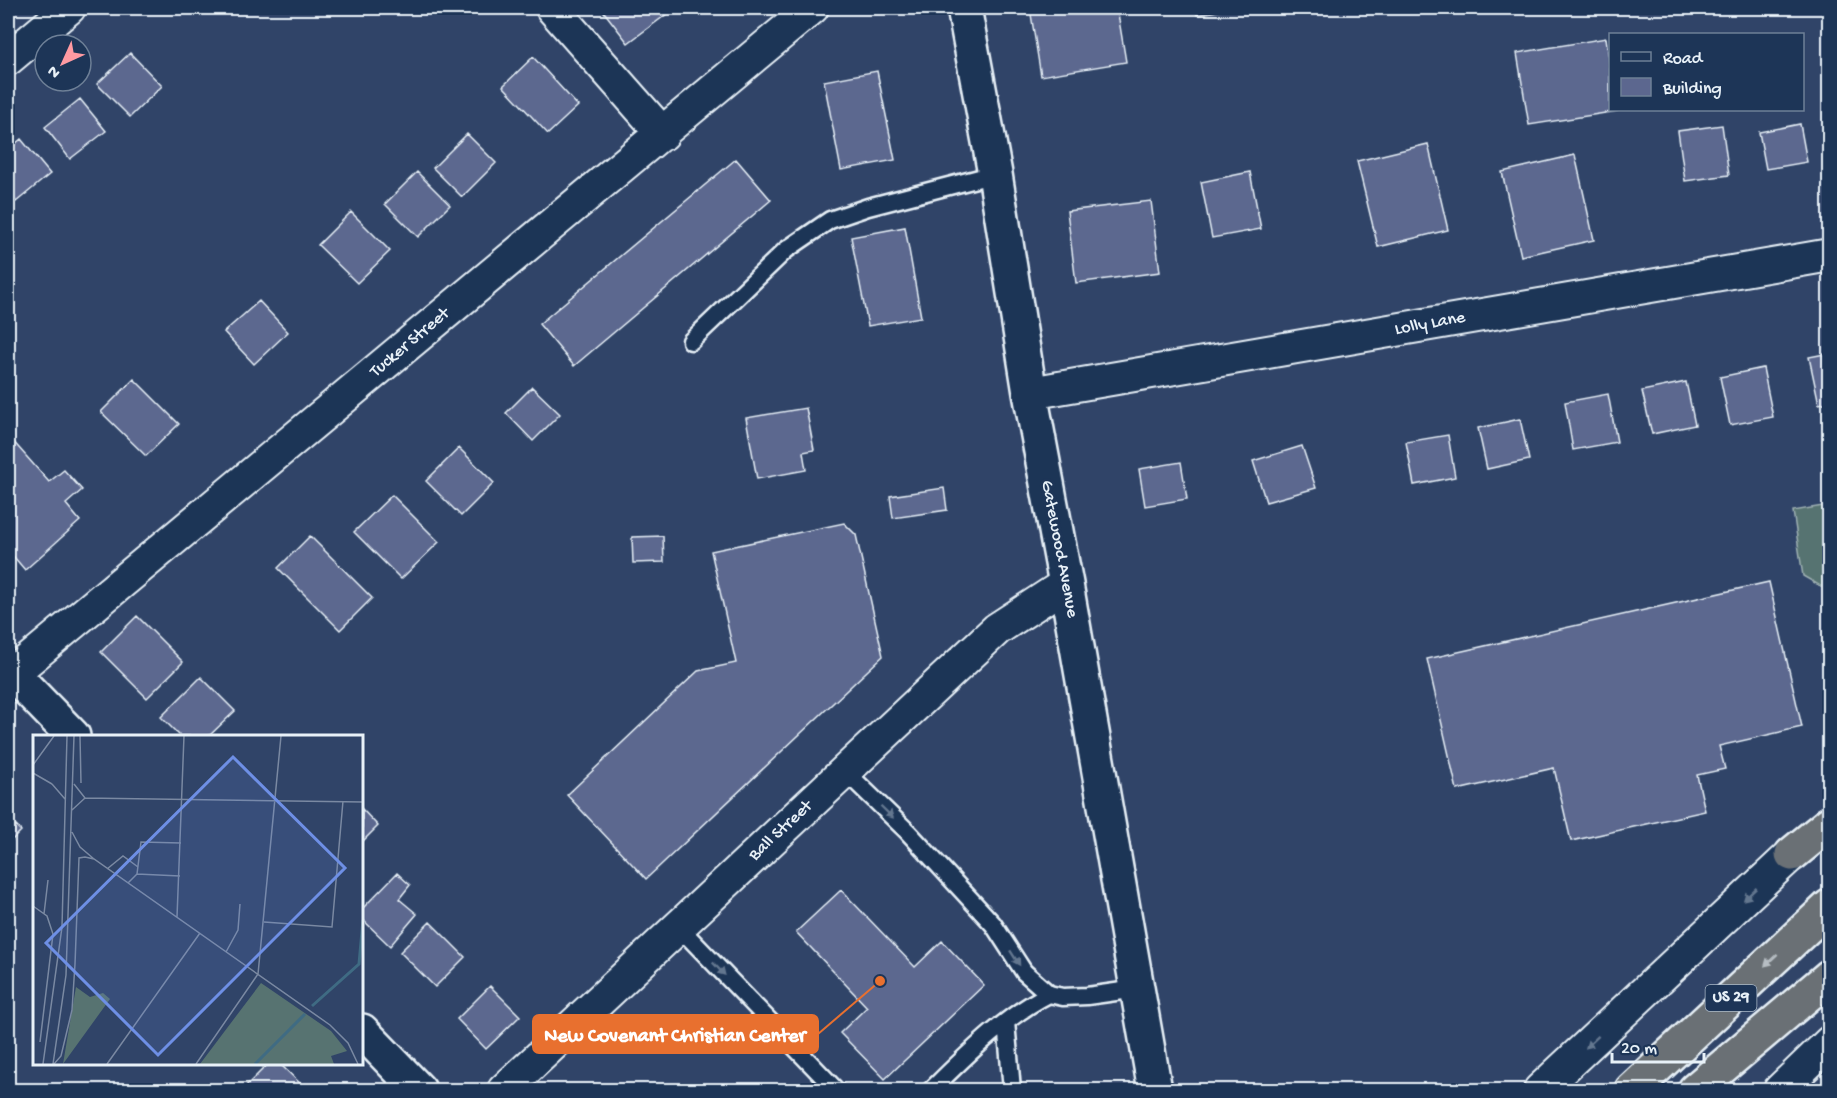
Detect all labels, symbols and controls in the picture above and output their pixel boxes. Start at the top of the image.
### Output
north arrow [33,33,93,93]
legend [1609,33,1804,111]
text: Road [1663,49,1704,70]
text: N [44,60,65,82]
text: Building [1662,79,1722,100]
street label: Tucker Street [365,303,455,383]
street label: Lolly Lane [1393,307,1468,341]
street label: Gatewood Avenue [1035,478,1083,620]
inset map [33,735,363,1065]
street label: Ball Street [744,795,818,866]
one-way arrow [880,804,894,818]
one-way arrow [1742,887,1757,901]
one-way arrow [1010,950,1021,966]
one-way arrow [1764,953,1779,967]
one-way arrow [712,962,726,977]
road number: US 29 [1706,985,1756,1011]
callout: New Covenant Christian Center [533,1015,818,1053]
text: New Covenant Christian Center [544,1026,808,1049]
scale bar [1612,1026,1704,1064]
one-way arrow [1585,1035,1600,1048]
text: 20 m [1621,1039,1657,1060]

